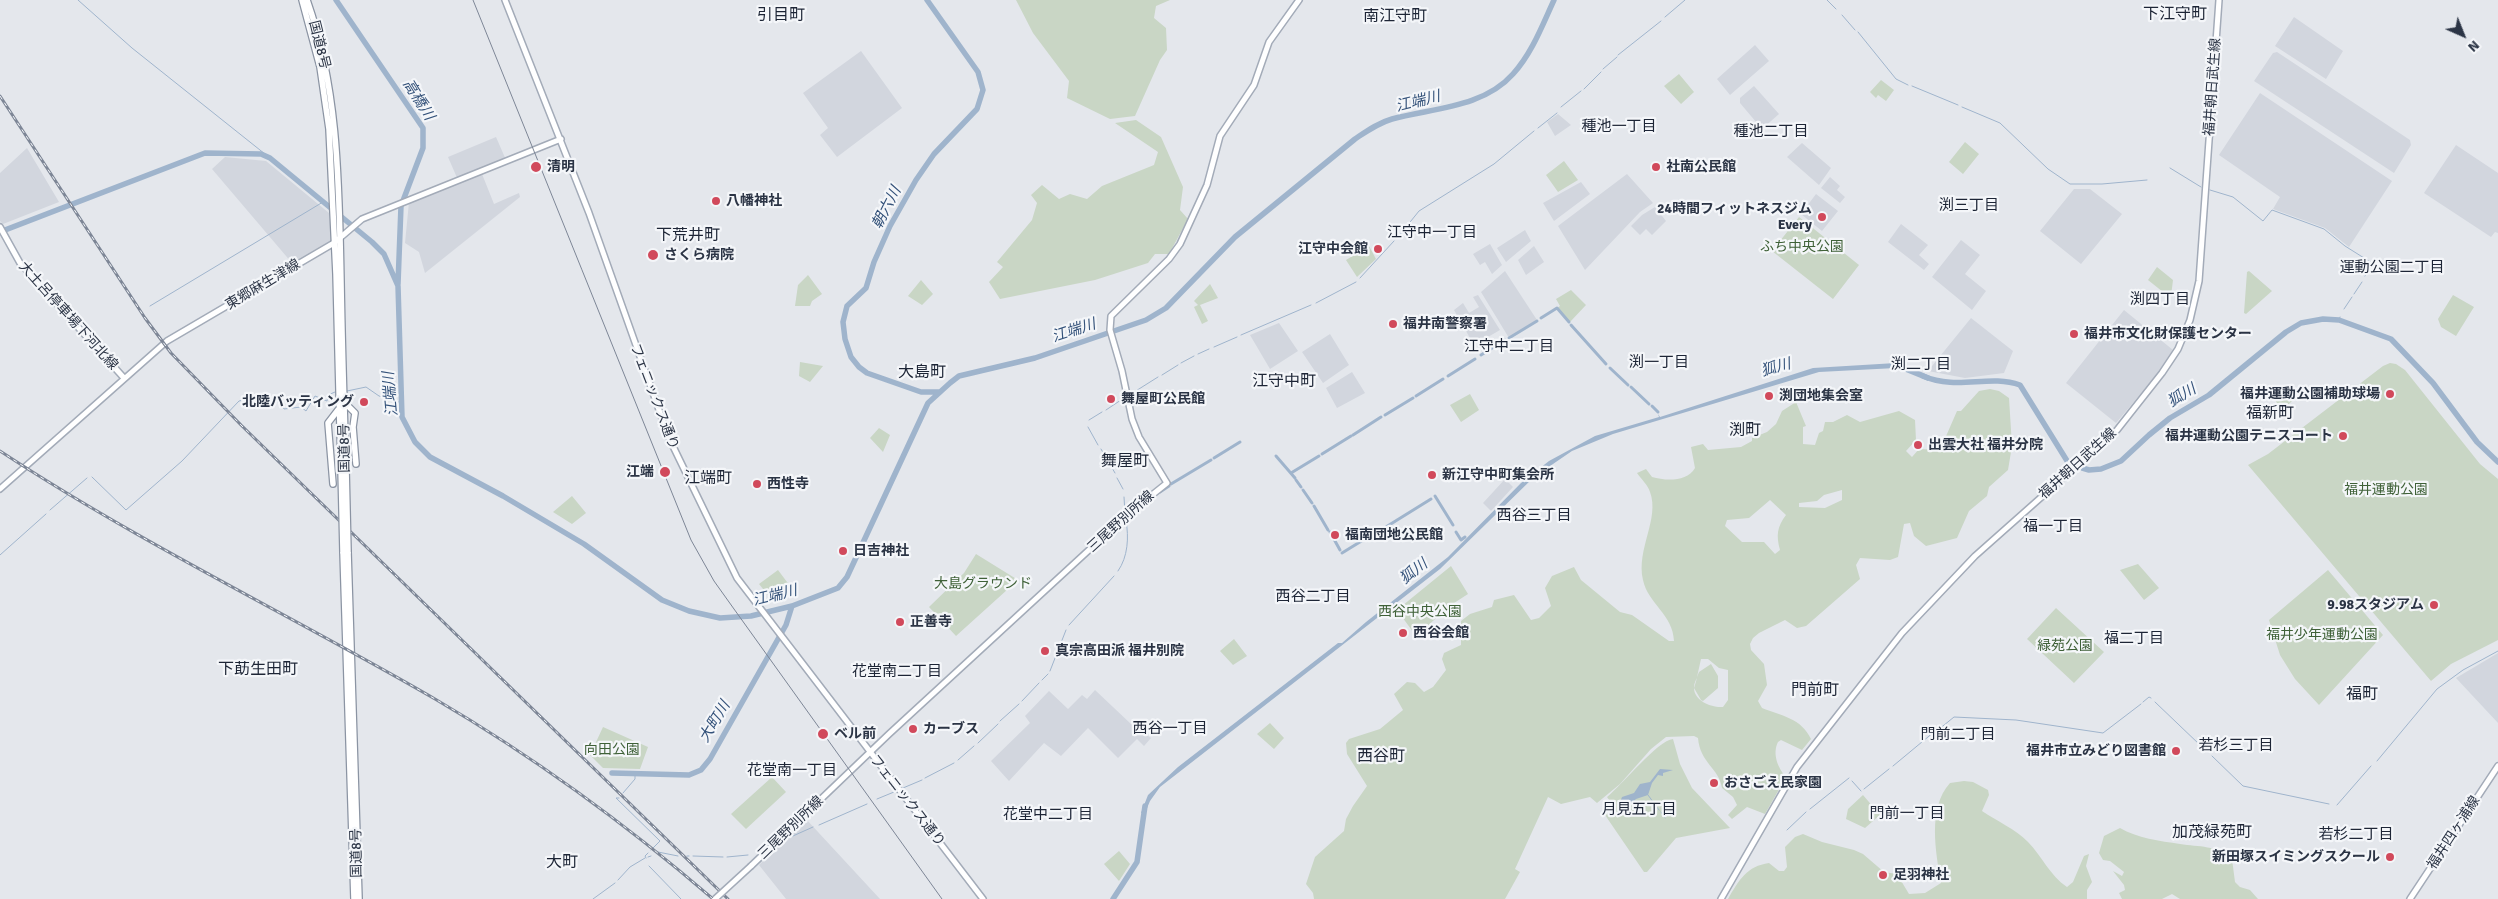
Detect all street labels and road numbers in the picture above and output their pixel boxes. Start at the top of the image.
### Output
street label: 国道8号 [305,19,333,71]
street label: 福井朝日武生線 [2201,38,2225,136]
street label: 東郷麻生津線 [223,256,303,314]
street label: 大土呂停車場下河北線 [15,258,121,374]
street label: フェニックス通り [626,342,682,452]
street label: 国道8号 [336,423,354,473]
street label: 福井朝日武生線 [2036,425,2120,503]
street label: 三尾野別所線 [1084,488,1158,556]
street label: フェニックス通り [866,752,948,850]
street label: 三尾野別所線 [755,793,827,863]
street label: 福井四ヶ浦線 [2424,793,2484,873]
street label: 国道8号 [348,828,366,878]

